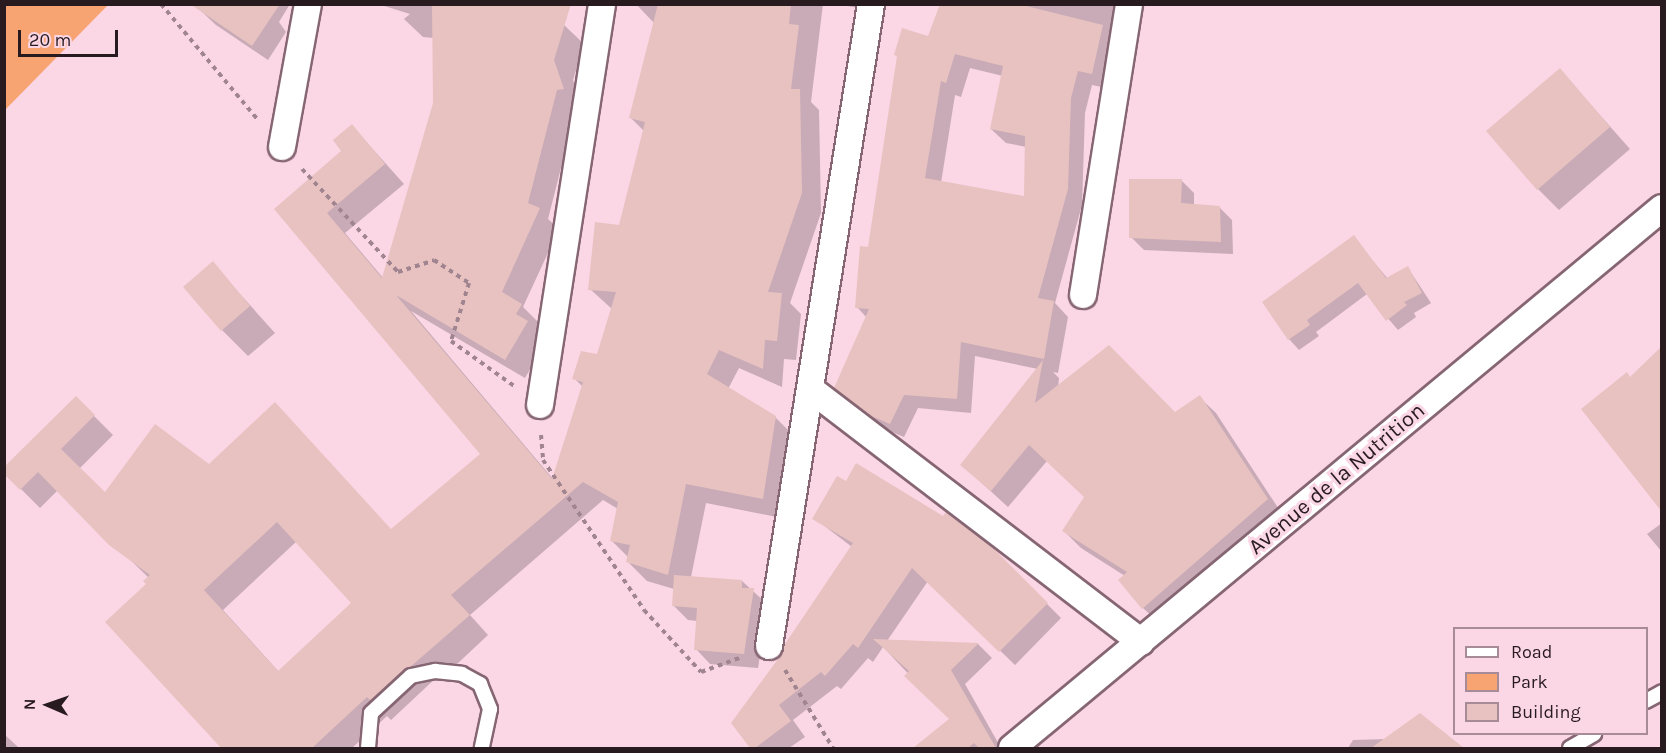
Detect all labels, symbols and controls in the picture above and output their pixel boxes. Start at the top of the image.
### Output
scale bar [21,18,122,56]
text: 20 m [29,29,71,51]
street label: Avenue de la Nutrition [1244,398,1430,560]
legend [1453,627,1648,735]
text: Road [1511,641,1552,663]
text: Park [1511,671,1548,693]
north arrow [18,675,78,735]
text: N [20,698,39,710]
text: Building [1511,701,1581,723]

